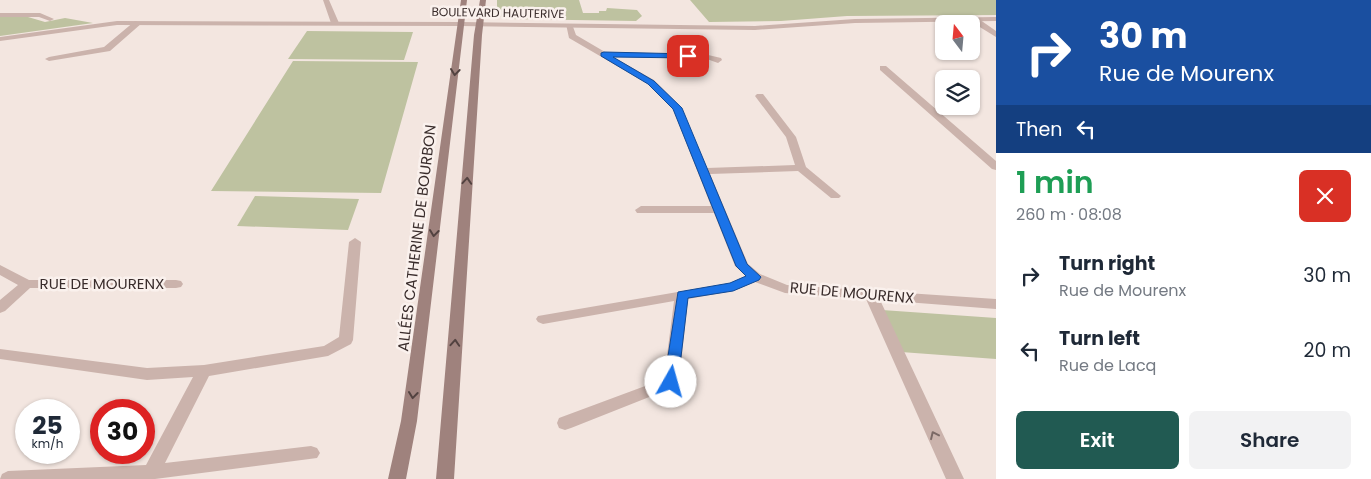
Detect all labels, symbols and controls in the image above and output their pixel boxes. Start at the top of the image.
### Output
street label: BOULEVARD HAUTERIVE [431,3,565,22]
text: 30 m [1099,11,1187,60]
north arrow [935,15,980,60]
map controls [935,15,980,115]
icon: right [1016,20,1081,85]
pin [667,35,709,77]
icon: arrive [674,42,702,70]
text: Rue de Mourenx [1099,58,1274,89]
one-way arrow [451,68,461,77]
button: layers [935,70,980,115]
icon: left [1072,115,1100,143]
text: Then [1016,116,1062,143]
street label: ALLÉES CATHERINE DE BOURBON [392,123,441,353]
text: 1 min [1016,161,1094,204]
button: close [1299,170,1351,222]
one-way arrow [461,177,472,185]
text: 260 m · 08:08 [1016,203,1122,226]
one-way arrow [429,230,440,238]
text: Turn right [1059,250,1155,277]
icon: right [1016,262,1044,290]
text: 30 m [1303,262,1351,289]
street label: RUE DE MOURENX [40,273,164,294]
street label: RUE DE MOURENX [789,277,915,308]
text: Rue de Mourenx [1059,279,1186,302]
text: Turn left [1059,325,1140,352]
icon: left [1016,337,1044,365]
text: 20 m [1303,337,1351,364]
one-way arrow [449,339,460,347]
text: Rue de Lacq [1059,354,1156,377]
position arrow [644,355,696,407]
one-way arrow [408,391,419,399]
speed limit sign: 30 [90,399,155,464]
text: 25 [32,408,63,443]
button: Exit [1016,411,1179,469]
button: Share [1189,411,1351,469]
one-way arrow [930,431,941,440]
text: km/h [32,435,63,452]

